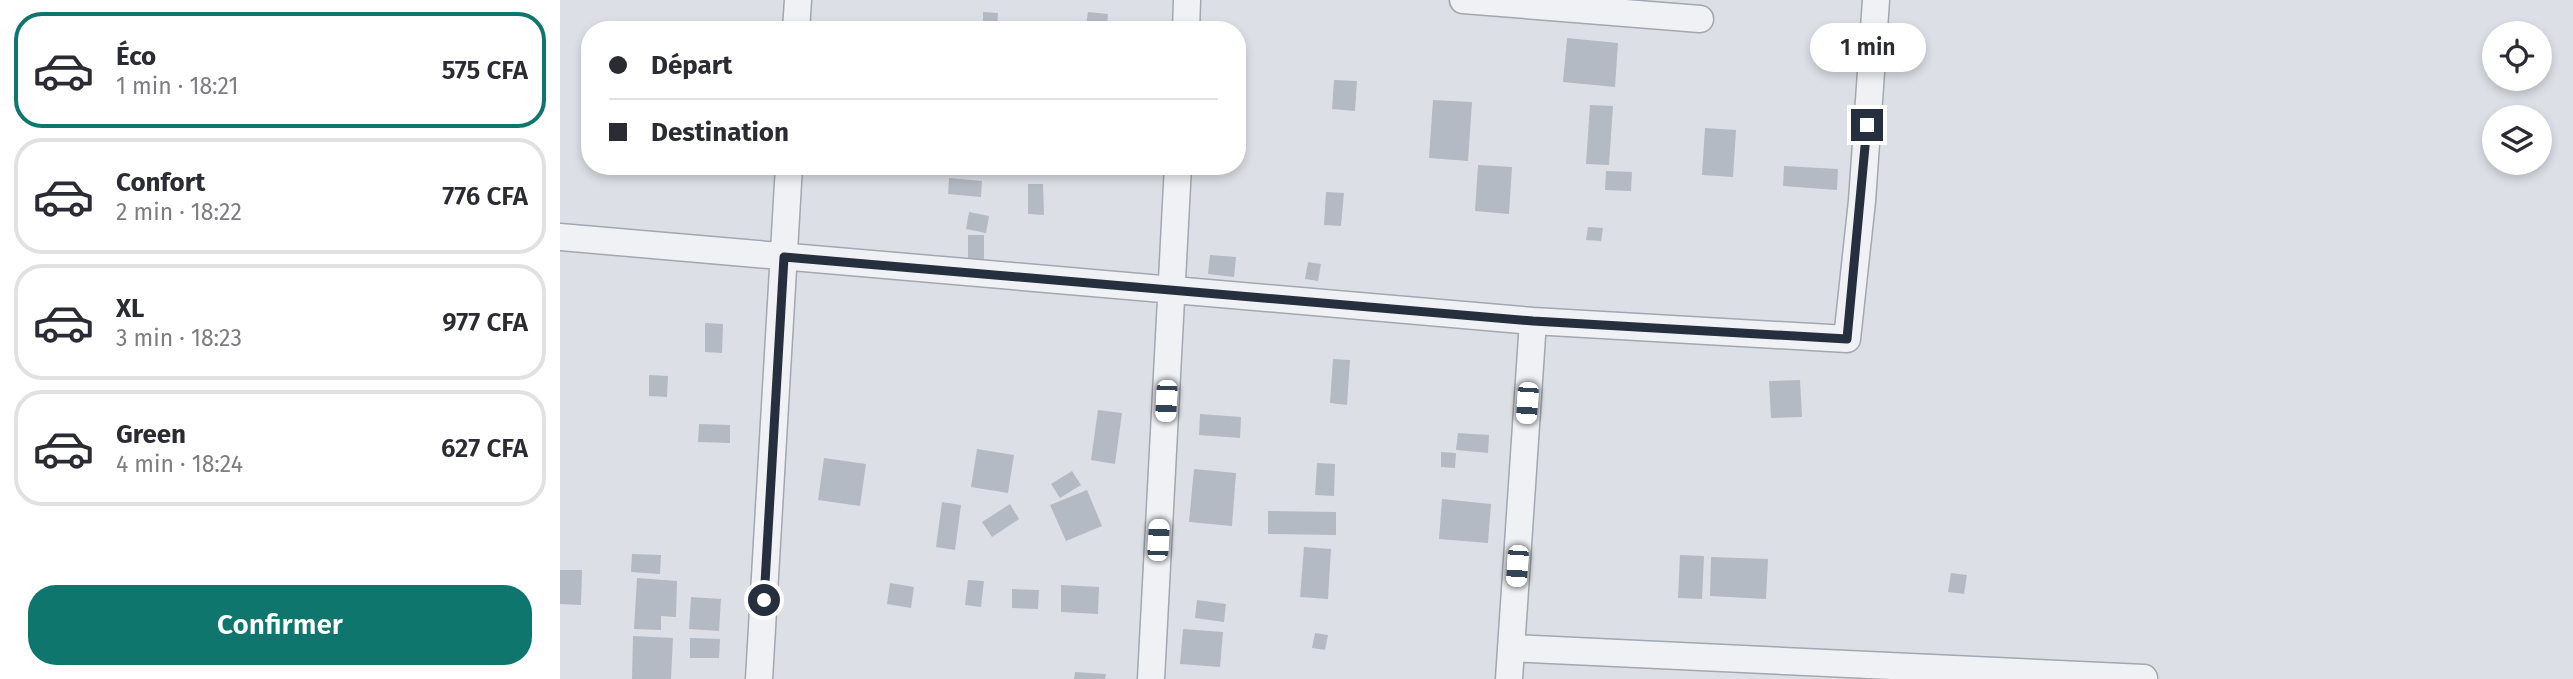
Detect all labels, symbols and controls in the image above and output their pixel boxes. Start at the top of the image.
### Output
map controls [2482,21,2552,175]
button: locate [2482,21,2552,91]
callout: 1 min [1809,24,1925,72]
text: 1 min [1840,33,1896,61]
icon: car [32,39,95,102]
text: Éco [116,41,156,72]
text: Départ [651,50,732,81]
text: 575 CFA [442,55,528,86]
text: 1 min · 18:21 [116,72,238,100]
button: layers [2482,105,2552,175]
route end [1851,109,1883,141]
text: Destination [651,117,789,148]
icon: car [32,165,95,228]
text: Confort [116,167,205,198]
text: 776 CFA [442,181,528,212]
text: 2 min · 18:22 [116,198,242,226]
icon: car [32,291,95,354]
text: XL [116,293,144,324]
text: 977 CFA [442,307,528,338]
text: 3 min · 18:23 [116,324,242,352]
car [1155,379,1178,423]
car [1516,381,1539,425]
icon: car [32,417,95,480]
text: Green [116,419,186,450]
text: 627 CFA [441,433,528,464]
text: 4 min · 18:24 [116,450,243,478]
car [1147,518,1170,562]
car [1506,544,1529,588]
route start [748,584,780,616]
button: Confirmer [28,585,532,665]

